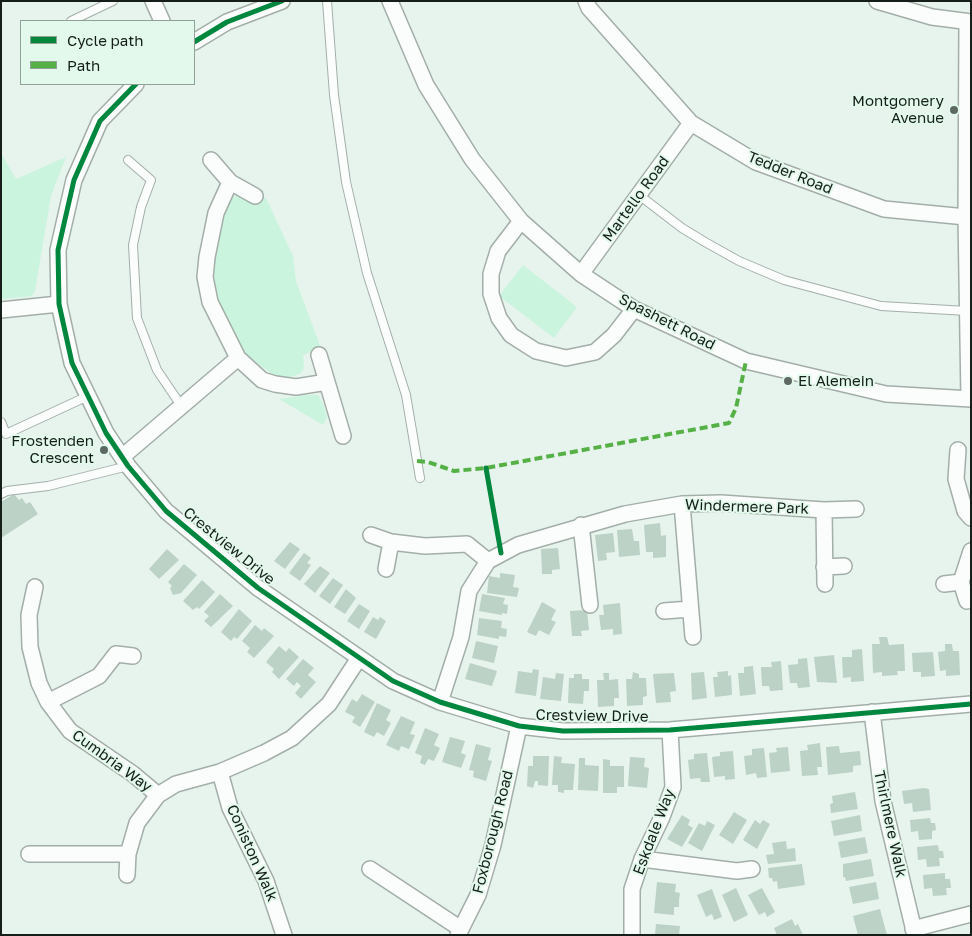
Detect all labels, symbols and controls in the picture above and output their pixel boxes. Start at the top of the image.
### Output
legend [20,20,195,85]
text: Cycle path [67,31,143,49]
text: Path [67,56,100,74]
place label: Montgomery Avenue [852,92,944,127]
marker: Montgomery Avenue [948,104,960,116]
street label: Tedder Road [745,148,835,198]
street label: Martello Road [599,153,673,245]
street label: Spashett Road [616,290,718,354]
place label: El Alemein [798,372,874,390]
marker: El Alemein [782,375,794,387]
place label: Frostenden Crescent [11,432,94,467]
marker: Frostenden Crescent [98,444,110,456]
street label: Windermere Park [685,496,809,518]
street label: Crestview Drive [179,503,279,589]
street label: Crestview Drive [535,706,649,726]
street label: Cumbria Way [69,726,155,796]
street label: Foxborough Road [469,768,517,896]
street label: Thirlmere Walk [870,769,910,879]
street label: Eskdale Way [629,787,679,877]
street label: Coniston Walk [223,802,281,904]

